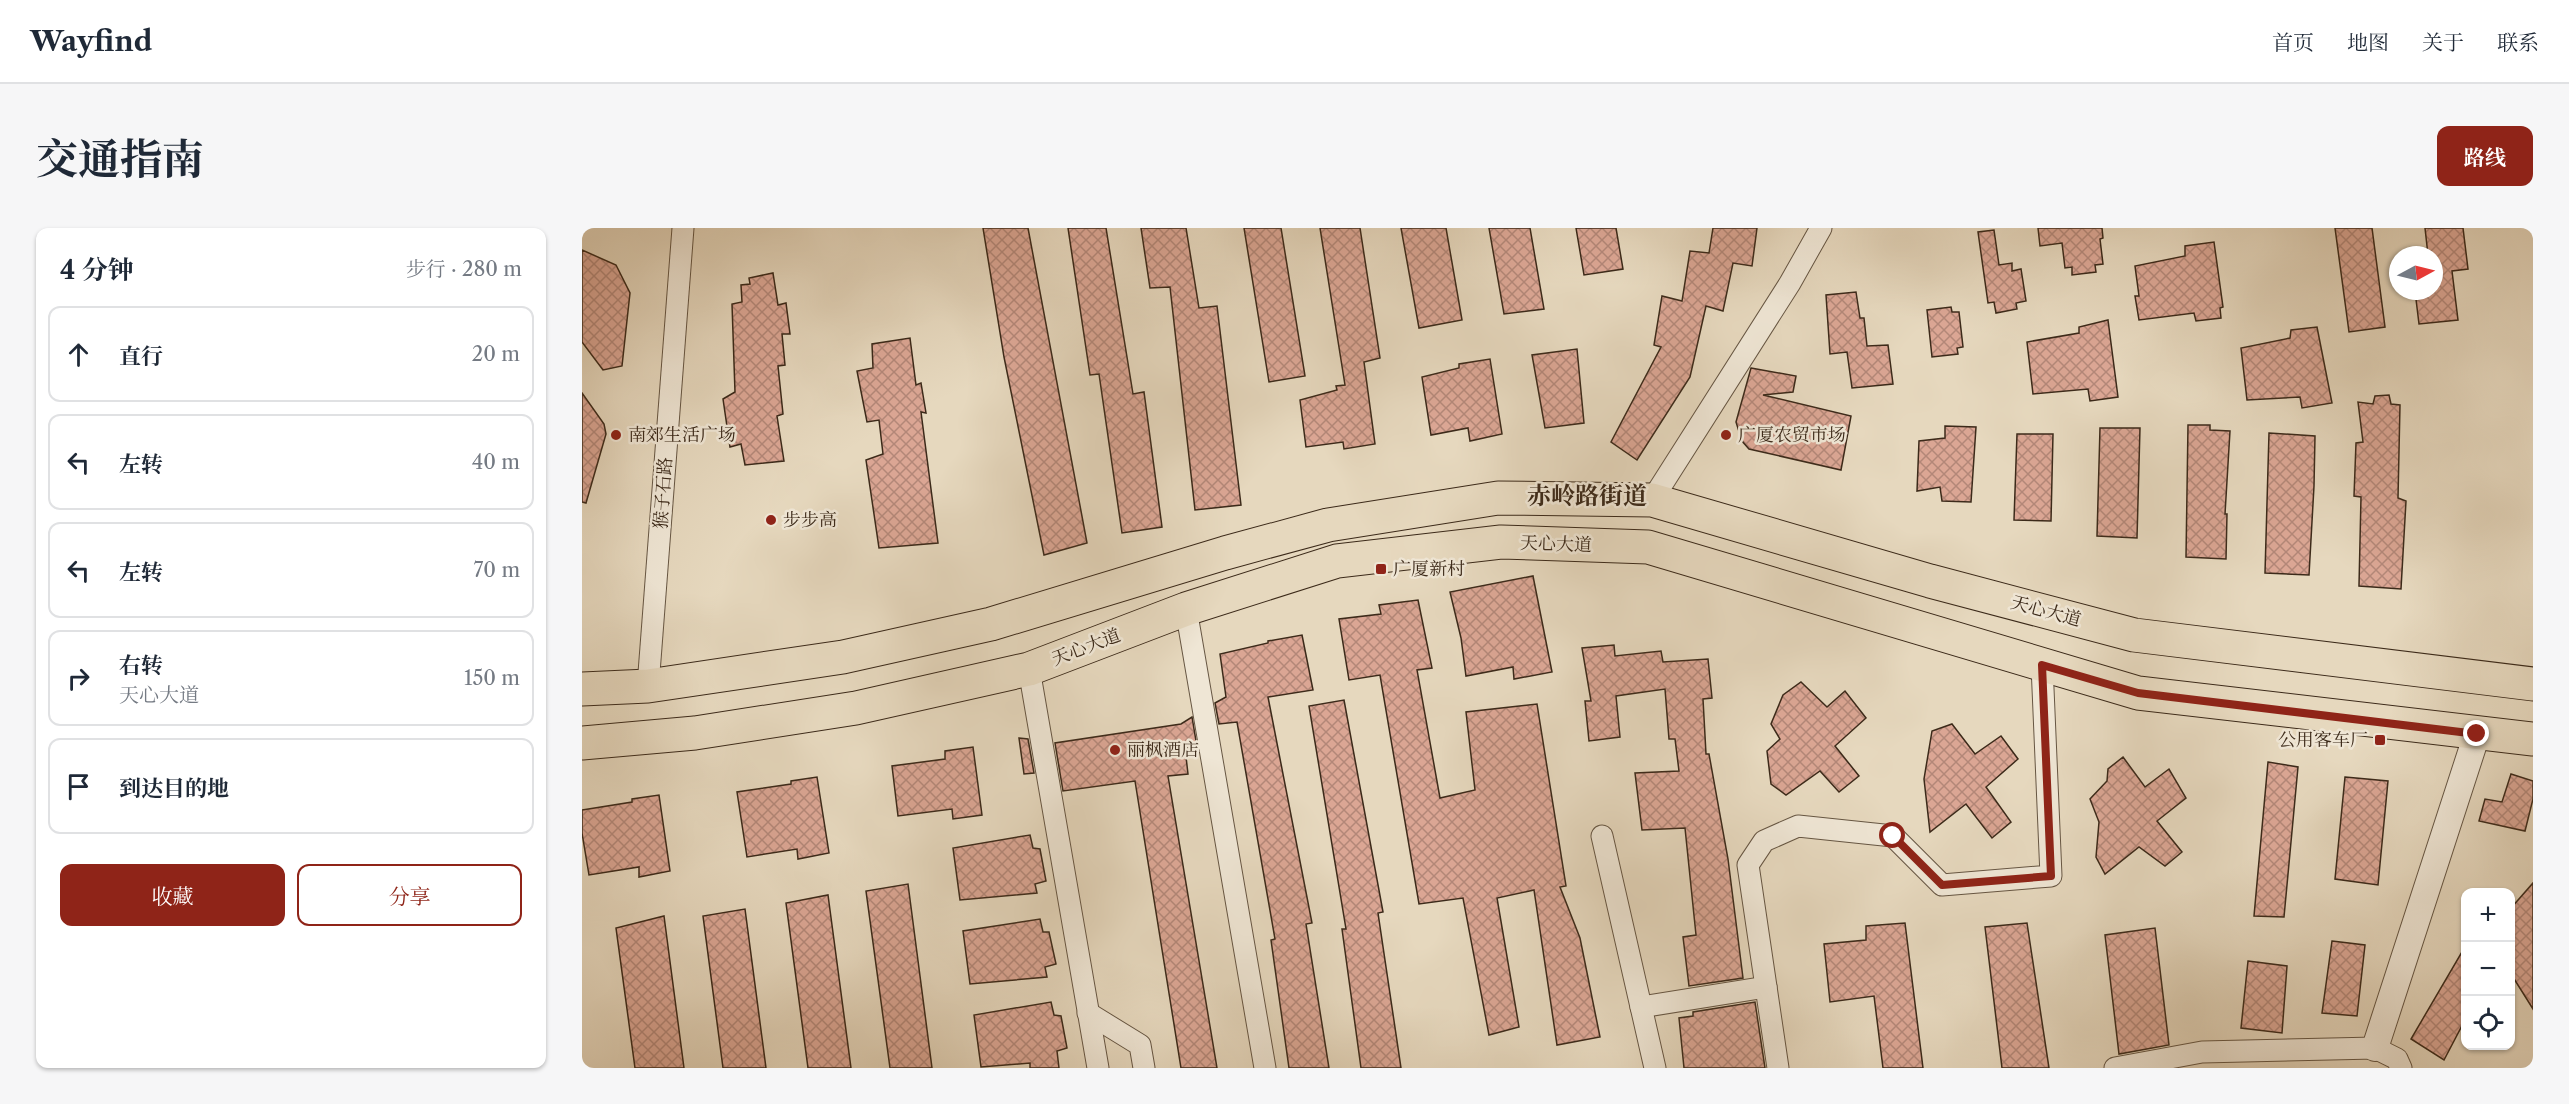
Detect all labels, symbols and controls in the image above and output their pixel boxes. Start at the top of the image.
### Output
text: Wayfind [30,24,152,58]
text: 首页 [2272,30,2314,55]
text: 地图 [2347,30,2389,55]
text: 关于 [2422,30,2464,55]
text: 联系 [2497,30,2539,55]
button: 路线 [2437,126,2533,186]
text: 交通指南 [36,133,204,185]
north arrow [2389,246,2443,300]
text: 4 分钟 [60,254,134,286]
text: 步行 · 280 m [406,257,522,281]
icon: ahead [62,338,95,371]
text: 20 m [472,342,520,366]
text: 直行 [119,343,163,370]
place label: 南郊生活广场 [628,424,736,446]
place label: 广厦农贸市场 [1738,424,1846,446]
marker: 南郊生活广场 [609,428,623,442]
marker: 广厦农贸市场 [1719,428,1733,442]
icon: left [62,446,95,479]
text: 40 m [472,450,520,474]
text: 左转 [119,451,163,478]
street label: 猴子石路 [650,456,676,530]
district label: 赤岭路街道 [1527,481,1647,510]
place label: 步步高 [783,509,837,531]
marker: 步步高 [764,513,778,527]
street label: 天心大道 [1520,532,1592,556]
icon: left [62,554,95,587]
text: 70 m [474,558,520,582]
place label: 广厦新村 [1393,558,1465,580]
text: 左转 [119,559,163,586]
marker: 广厦新村 [1374,562,1388,576]
street label: 天心大道 [2008,591,2084,631]
street label: 天心大道 [1048,624,1124,670]
text: 右转 [119,652,163,679]
icon: right [62,662,95,695]
text: 150 m [464,666,520,690]
text: 天心大道 [119,683,199,707]
route end [2463,720,2489,746]
place label: 公用客车厂 [2278,729,2368,751]
marker: 公用客车厂 [2373,733,2387,747]
place label: 丽枫酒店 [1127,739,1199,761]
marker: 丽枫酒店 [1108,743,1122,757]
icon: arrive [62,770,95,803]
text: 到达目的地 [119,775,229,802]
route start [1879,822,1905,848]
button: 收藏 [60,864,285,926]
button: 分享 [297,864,522,926]
map controls [2461,888,2515,1050]
button: + [2461,888,2515,942]
button: − [2461,942,2515,996]
button: locate [2461,996,2515,1050]

